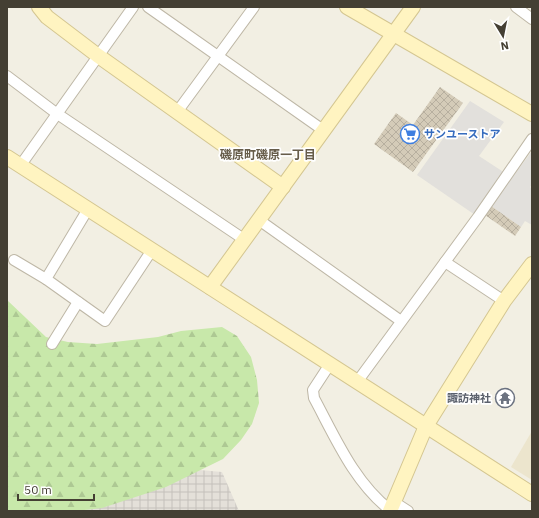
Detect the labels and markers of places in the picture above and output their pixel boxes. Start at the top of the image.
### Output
supermarket icon: サンユーストア [399,123,421,145]
place label: サンユーストア [424,127,500,141]
temple icon: 諏訪神社 [494,387,516,409]
place label: 諏訪神社 [447,391,491,405]

